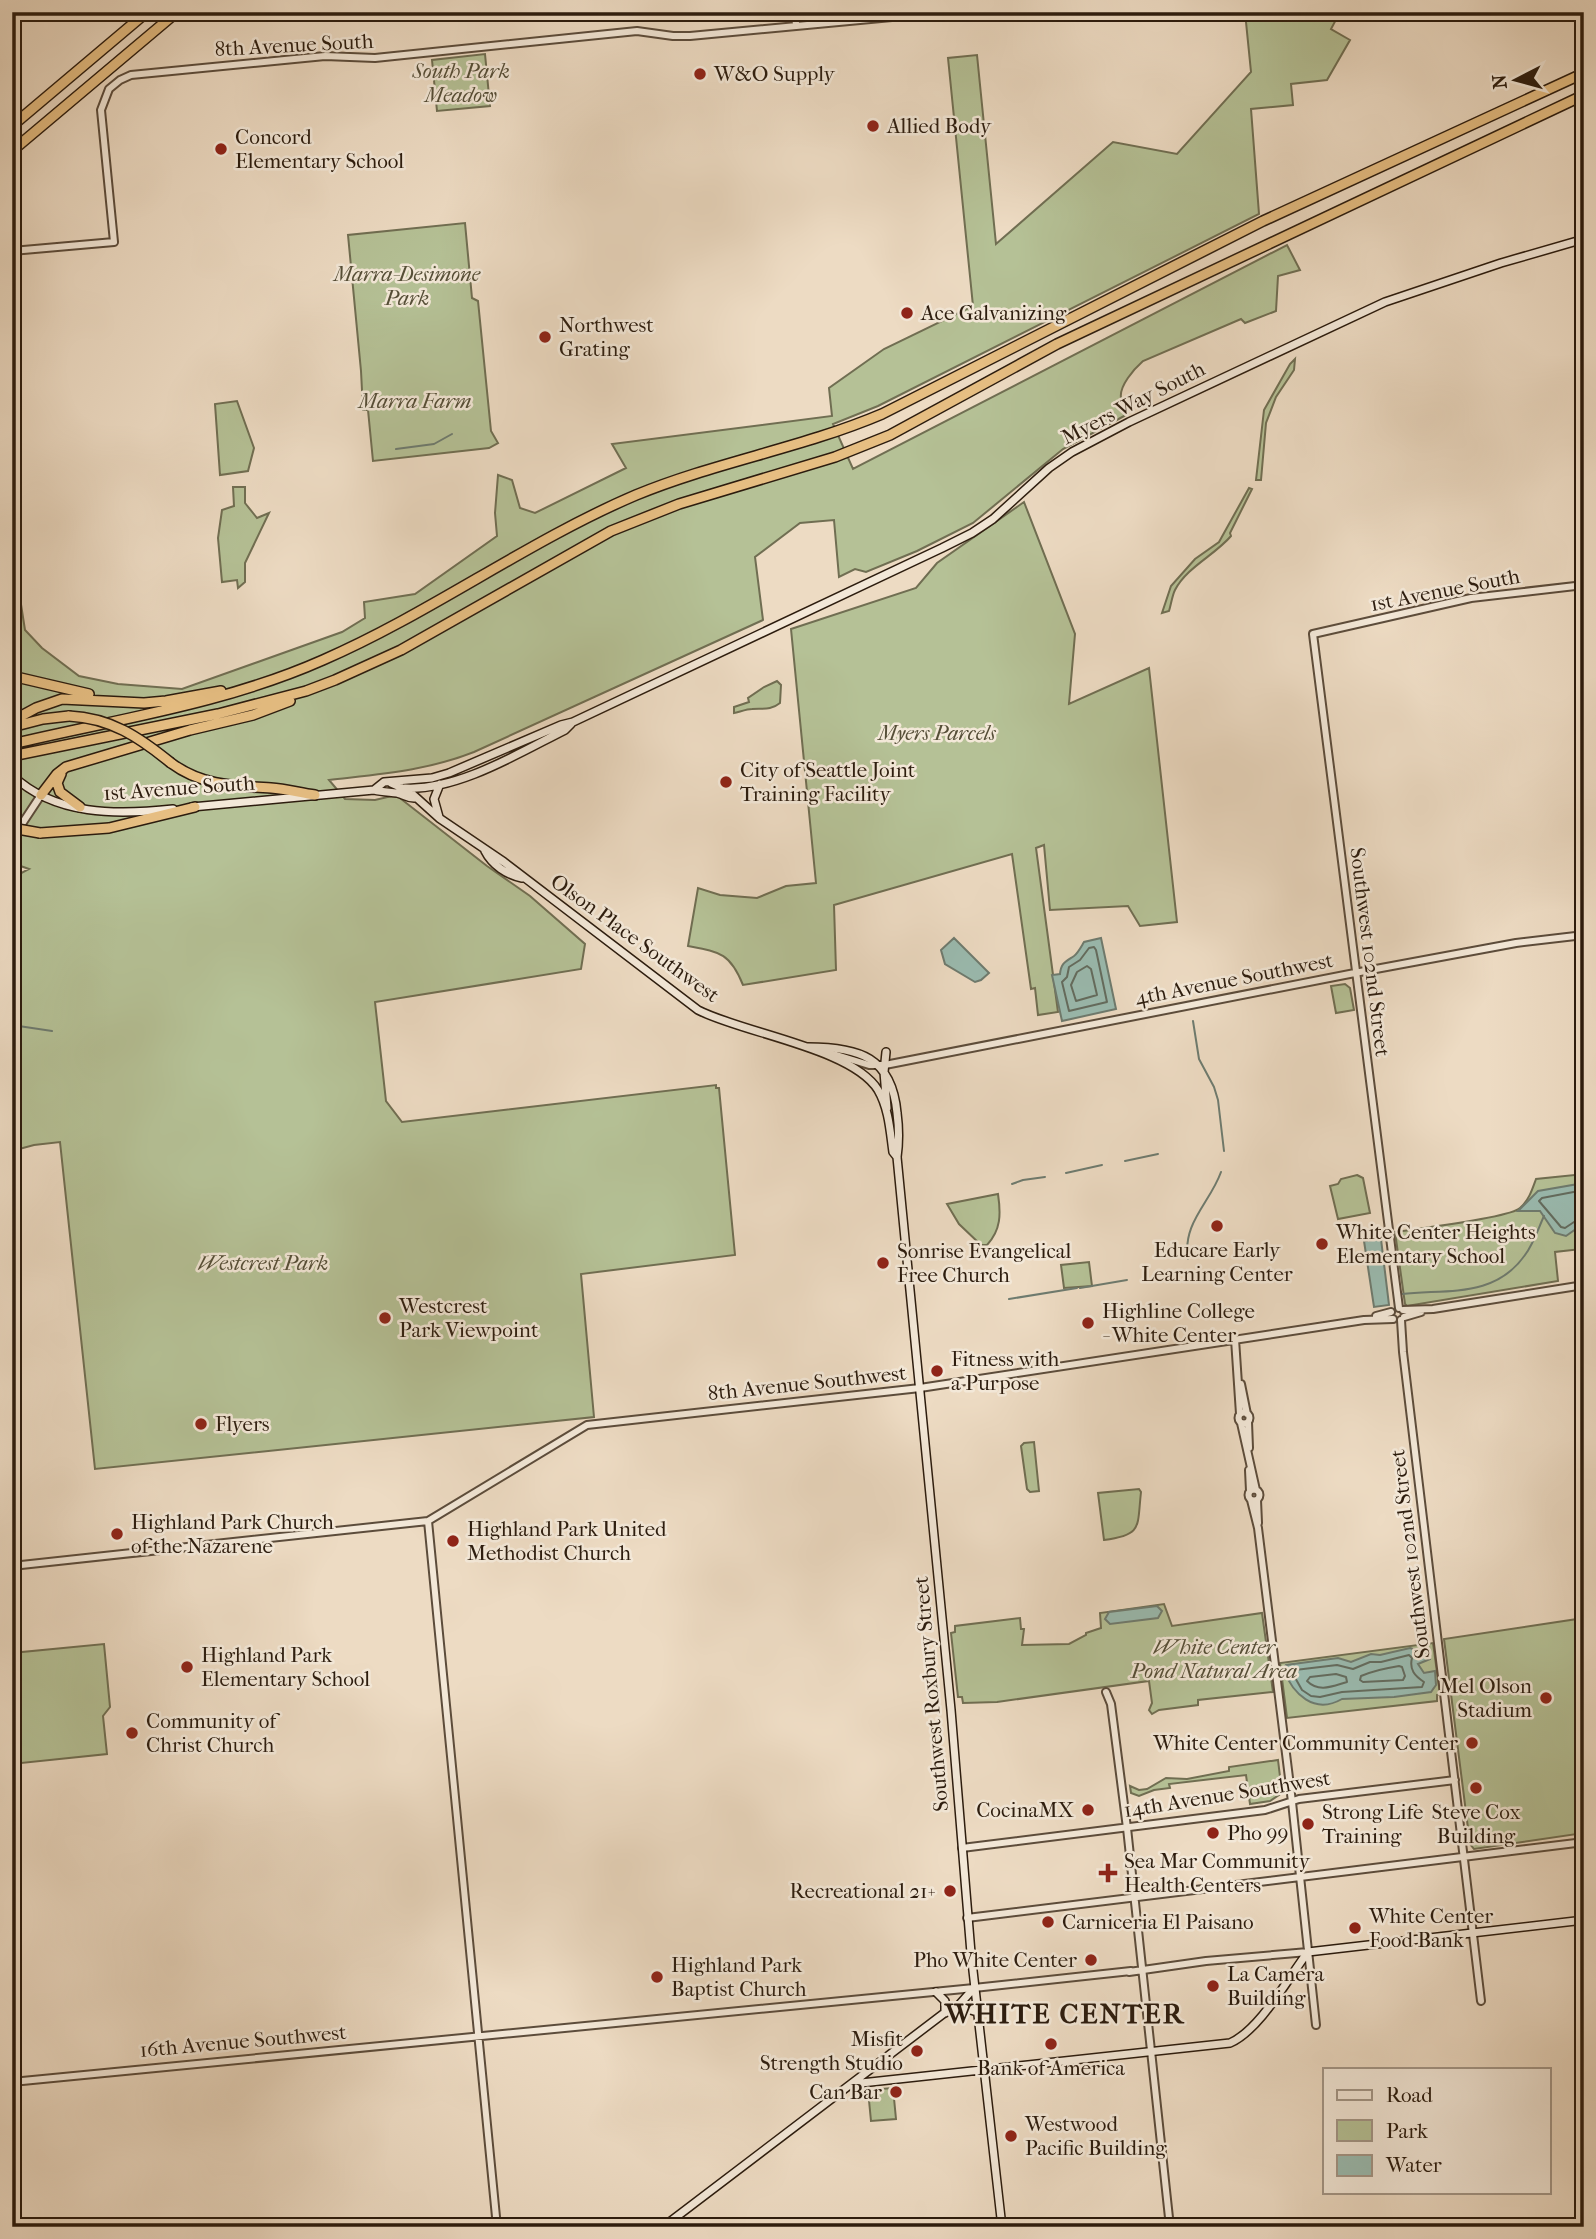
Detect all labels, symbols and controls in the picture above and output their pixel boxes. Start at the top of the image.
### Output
street label: 8th Avenue South [214,29,374,61]
north arrow [1480,46,1550,116]
park label: South Park Meadow [411,59,510,107]
place label: W&O Supply [713,62,836,86]
marker: W&O Supply [692,66,708,82]
text: N [1488,73,1512,90]
place label: Allied Body [886,114,992,138]
marker: Allied Body [865,118,881,134]
place label: Concord Elementary School [235,125,404,173]
marker: Concord Elementary School [213,141,229,157]
park label: Marra-Desimone Park [332,262,481,310]
place label: Ace Galvanizing [920,301,1067,325]
marker: Ace Galvanizing [899,305,915,321]
place label: Northwest Grating [559,313,654,361]
marker: Northwest Grating [537,329,553,345]
street label: Myers Way South [1057,356,1209,450]
park label: Marra Farm [357,389,472,413]
street label: 1st Avenue South [1368,564,1522,616]
park label: Myers Parcels [876,721,996,745]
place label: City of Seattle Joint Training Facility [740,758,916,806]
street label: 1st Avenue South [102,771,256,805]
marker: City of Seattle Joint Training Facility [718,774,734,790]
street label: Southwest 102nd Street [1345,846,1395,1058]
street label: Olson Place Southwest [546,869,724,1008]
street label: 4th Avenue Southwest [1133,948,1336,1010]
marker: Educare Early Learning Center [1209,1218,1225,1234]
place label: White Center Heights Elementary School [1335,1220,1536,1268]
marker: White Center Heights Elementary School [1314,1236,1330,1252]
place label: Educare Early Learning Center [1141,1238,1293,1286]
place label: Sonrise Evangelical Free Church [897,1239,1071,1287]
park label: Westcrest Park [198,1251,328,1275]
marker: Sonrise Evangelical Free Church [875,1255,891,1271]
place label: Westcrest Park Viewpoint [398,1294,539,1342]
place label: Highline College - White Center [1102,1299,1255,1347]
marker: Westcrest Park Viewpoint [377,1310,393,1326]
marker: Highline College - White Center [1080,1315,1096,1331]
place label: Fitness with a Purpose [951,1347,1060,1395]
street label: 8th Avenue Southwest [707,1361,908,1405]
marker: Fitness with a Purpose [929,1363,945,1379]
place label: Flyers [215,1412,270,1436]
marker: Flyers [193,1416,209,1432]
street label: Southwest 102nd Street [1385,1448,1435,1660]
place label: Highland Park Church of the Nazarene [131,1510,334,1558]
place label: Highland Park United Methodist Church [467,1517,667,1565]
marker: Highland Park Church of the Nazarene [109,1526,125,1542]
marker: Highland Park United Methodist Church [445,1533,461,1549]
street label: Southwest Roxbury Street [909,1575,953,1813]
park label: White Center Pond Natural Area [1130,1635,1297,1683]
place label: Highland Park Elementary School [201,1643,370,1691]
marker: Highland Park Elementary School [179,1659,195,1675]
place label: Mel Olson Stadium [1440,1674,1533,1722]
marker: Mel Olson Stadium [1538,1690,1554,1706]
place label: Community of Christ Church [146,1709,280,1757]
marker: Community of Christ Church [124,1725,140,1741]
place label: White Center Community Center [1152,1731,1458,1755]
marker: White Center Community Center [1464,1735,1480,1751]
street label: 14th Avenue Southwest [1122,1766,1332,1822]
marker: Steve Cox Building [1468,1780,1484,1796]
place label: CocinaMX [976,1798,1075,1822]
place label: Strong Life Training [1322,1800,1423,1848]
place label: Steve Cox Building [1432,1800,1520,1848]
marker: CocinaMX [1080,1802,1096,1818]
marker: Strong Life Training [1300,1816,1316,1832]
place label: Pho 99 [1227,1821,1289,1845]
marker: Pho 99 [1205,1825,1221,1841]
place label: Sea Mar Community Health Centers [1124,1849,1311,1897]
marker: Sea Mar Community Health Centers [1098,1863,1118,1883]
place label: Recreational 21+ [790,1879,936,1903]
marker: Recreational 21+ [942,1883,958,1899]
place label: White Center Food Bank [1368,1904,1493,1952]
place label: Carniceria El Paisano [1062,1910,1254,1934]
marker: Carniceria El Paisano [1040,1914,1056,1930]
marker: White Center Food Bank [1347,1920,1363,1936]
place label: Pho White Center [913,1948,1077,1972]
marker: Pho White Center [1083,1952,1099,1968]
place label: Highland Park Baptist Church [671,1953,807,2001]
place label: La Camera Building [1227,1962,1324,2010]
marker: Highland Park Baptist Church [649,1969,665,1985]
marker: La Camera Building [1205,1978,1221,1994]
district label: WHITE CENTER [944,1997,1185,2030]
street label: 16th Avenue Southwest [139,2020,348,2062]
place label: Misfit Strength Studio [760,2027,903,2075]
marker: Bank of America [1043,2036,1059,2052]
marker: Misfit Strength Studio [909,2043,925,2059]
place label: Bank of America [977,2056,1125,2080]
legend [1323,2068,1550,2194]
place label: Can Bar [809,2080,882,2104]
text: Road [1386,2083,1433,2107]
marker: Can Bar [888,2084,904,2100]
place label: Westwood Pacific Building [1024,2112,1167,2160]
text: Park [1386,2119,1428,2143]
marker: Westwood Pacific Building [1003,2128,1019,2144]
text: Water [1385,2153,1442,2177]

